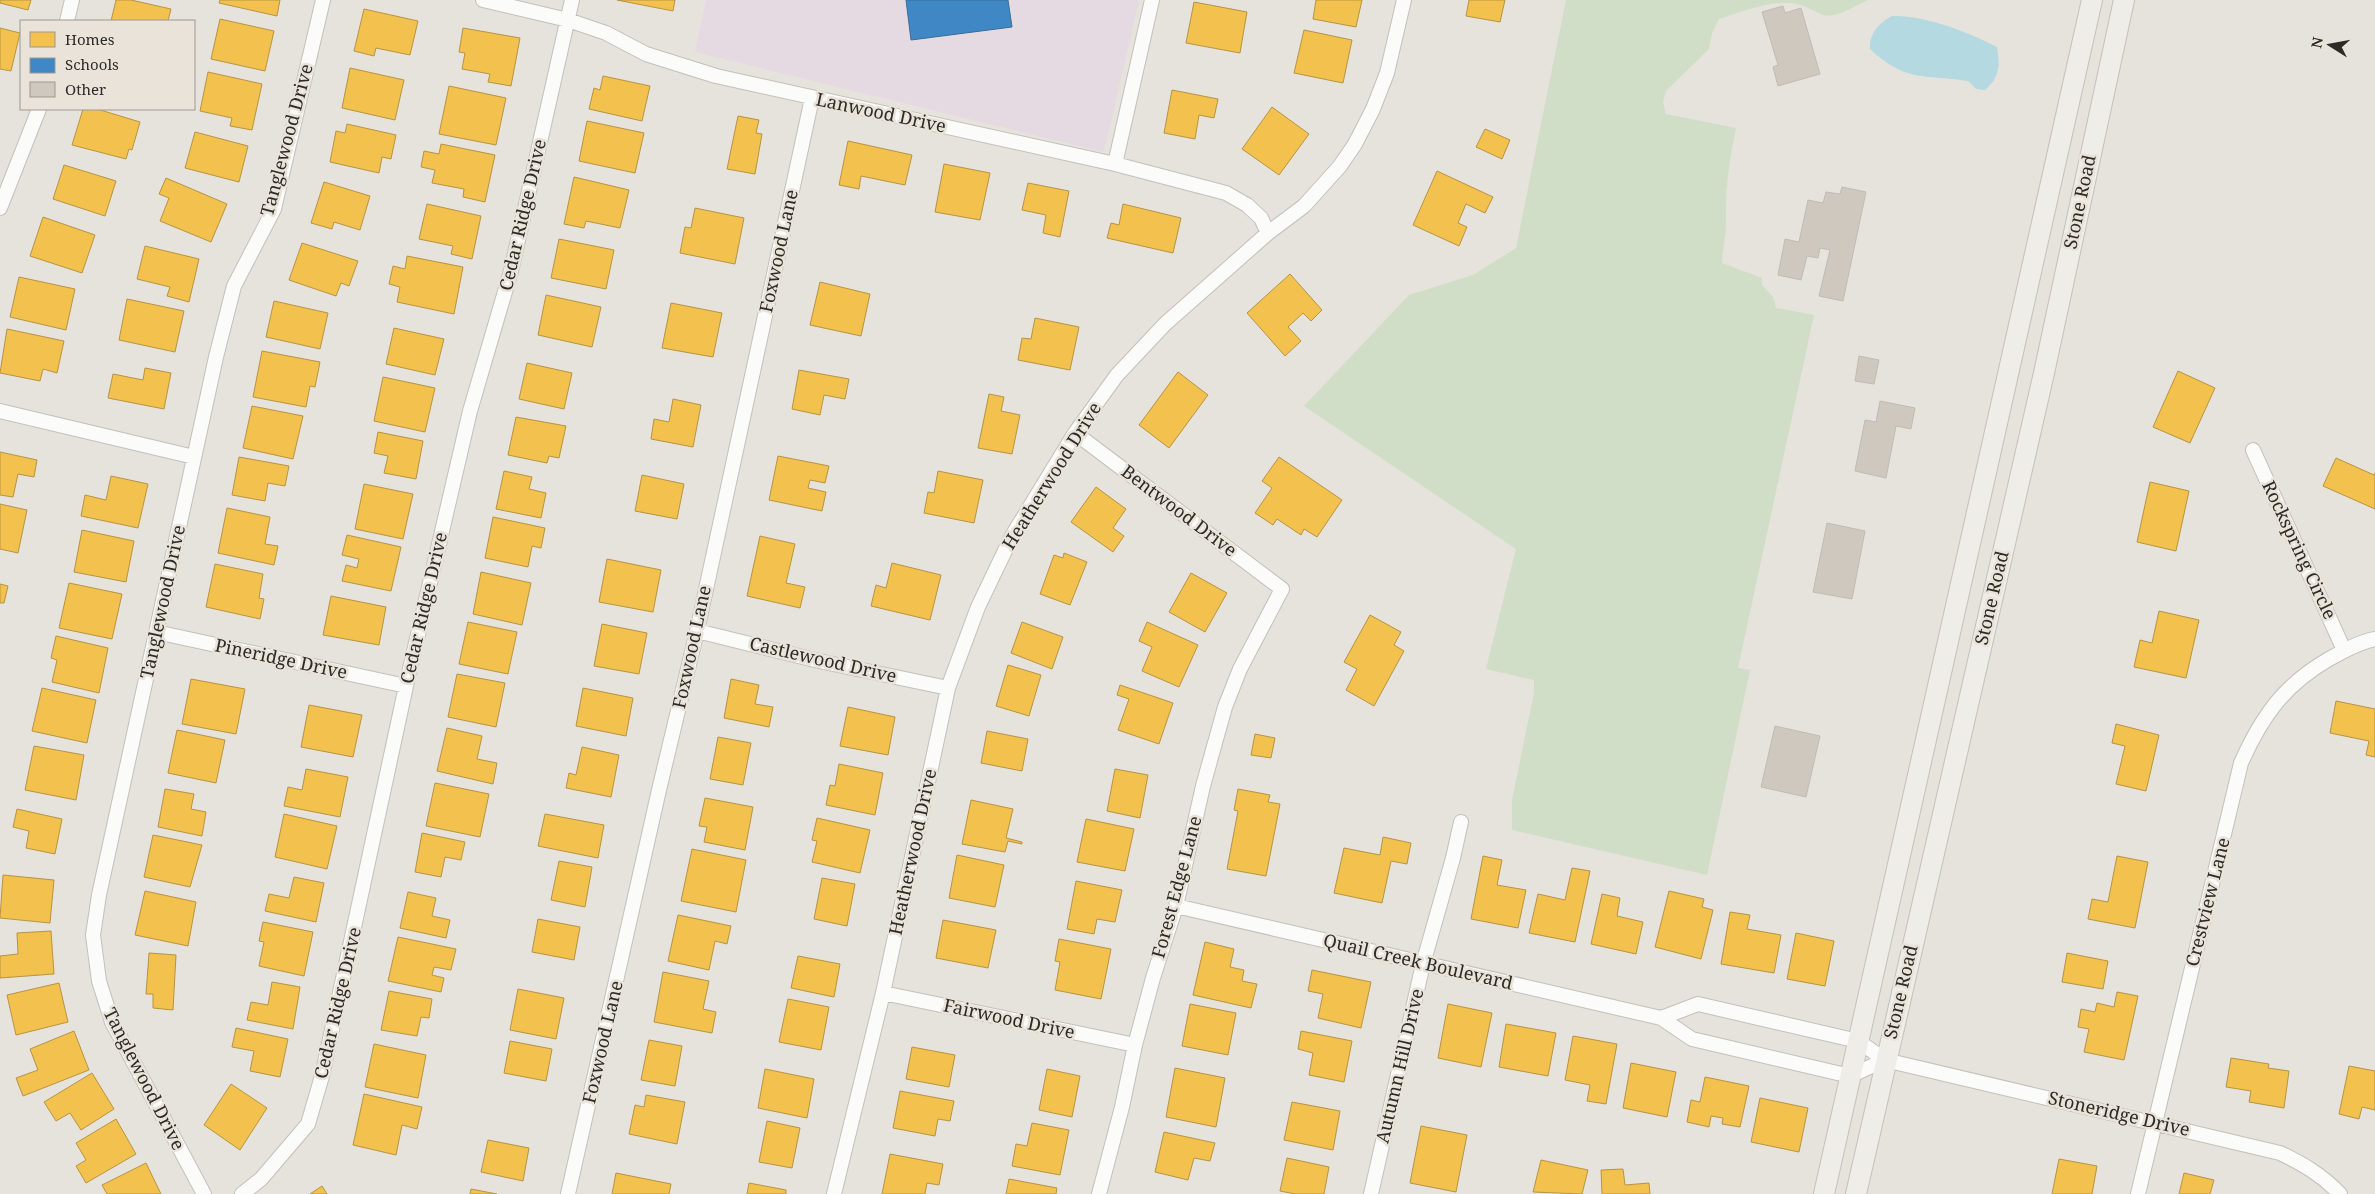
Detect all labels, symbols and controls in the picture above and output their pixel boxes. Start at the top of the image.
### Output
legend [20,20,195,110]
north arrow [2305,20,2355,70]
text: Homes [65,29,115,49]
text: N [2306,35,2327,50]
text: Schools [65,54,119,74]
street label: Tanglewood Drive [254,61,318,218]
text: Other [65,79,106,99]
street label: Lanwood Drive [814,87,948,138]
street label: Cedar Ridge Drive [493,137,551,293]
street label: Stone Road [2057,152,2101,251]
street label: Foxwood Lane [753,187,803,315]
street label: Heatherwood Drive [996,397,1106,554]
street label: Bentwood Drive [1117,459,1242,562]
street label: Rockspring Circle [2257,476,2343,623]
street label: Tanglewood Drive [134,523,190,681]
street label: Cedar Ridge Drive [394,530,452,686]
street label: Stone Road [1969,548,2013,647]
street label: Foxwood Lane [666,583,716,711]
street label: Castlewood Drive [747,630,899,688]
street label: Pineridge Drive [213,632,349,684]
street label: Heatherwood Drive [883,766,941,937]
street label: Forest Edge Lane [1145,813,1207,961]
street label: Crestview Lane [2179,835,2235,969]
street label: Cedar Ridge Drive [308,925,366,1081]
street label: Quail Creek Boulevard [1321,928,1515,995]
street label: Stone Road [1878,942,1922,1041]
street label: Foxwood Lane [576,978,628,1106]
street label: Autumn Hill Drive [1370,986,1428,1145]
street label: Fairwood Drive [941,992,1077,1044]
street label: Tanglewood Drive [99,1003,191,1154]
street label: Stoneridge Drive [2046,1085,2192,1141]

